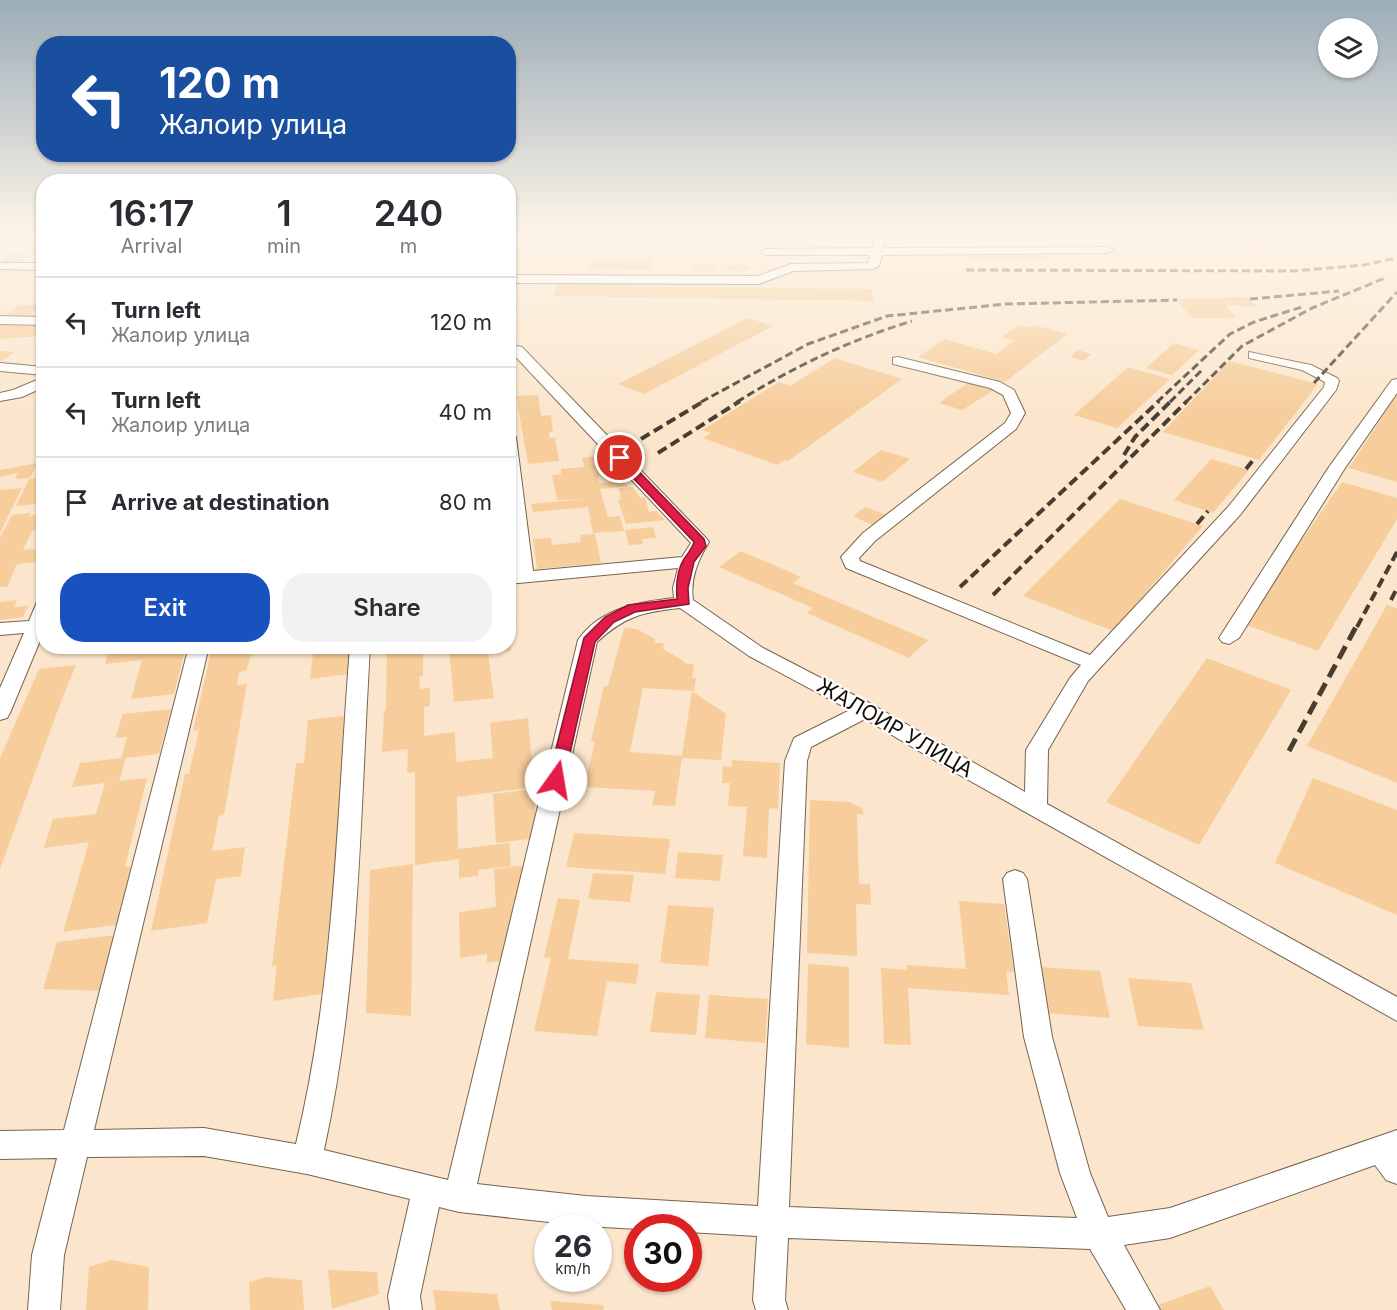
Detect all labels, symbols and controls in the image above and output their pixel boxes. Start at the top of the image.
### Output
map controls [1318,18,1378,78]
button: layers [1318,18,1378,78]
text: 120 m [159,57,280,108]
icon: left [60,60,138,138]
text: Жалоир улица [159,108,347,141]
text: 16:17 [109,191,194,235]
text: 1 [276,191,292,235]
text: 240 [374,191,443,235]
text: Arrival [121,234,182,258]
text: min [267,234,301,258]
text: m [400,234,417,258]
text: Turn left [111,297,201,323]
icon: left [60,306,93,339]
text: 120 m [430,309,492,335]
text: Жалоир улица [111,323,250,347]
text: Turn left [111,387,201,413]
icon: left [60,396,93,429]
text: 40 m [438,399,492,425]
text: Жалоир улица [111,413,250,437]
pin [594,432,645,483]
icon: arrive [603,441,636,474]
icon: arrive [60,486,93,519]
text: Arrive at destination [111,489,330,515]
text: 80 m [439,489,492,515]
button: Exit [60,573,270,642]
button: Share [282,573,492,642]
street label: ЖАЛОИР УЛИЦА [813,673,978,782]
position arrow [524,748,588,812]
speed limit sign: 30 [624,1214,702,1292]
text: 26 [554,1228,592,1264]
text: km/h [555,1259,591,1278]

